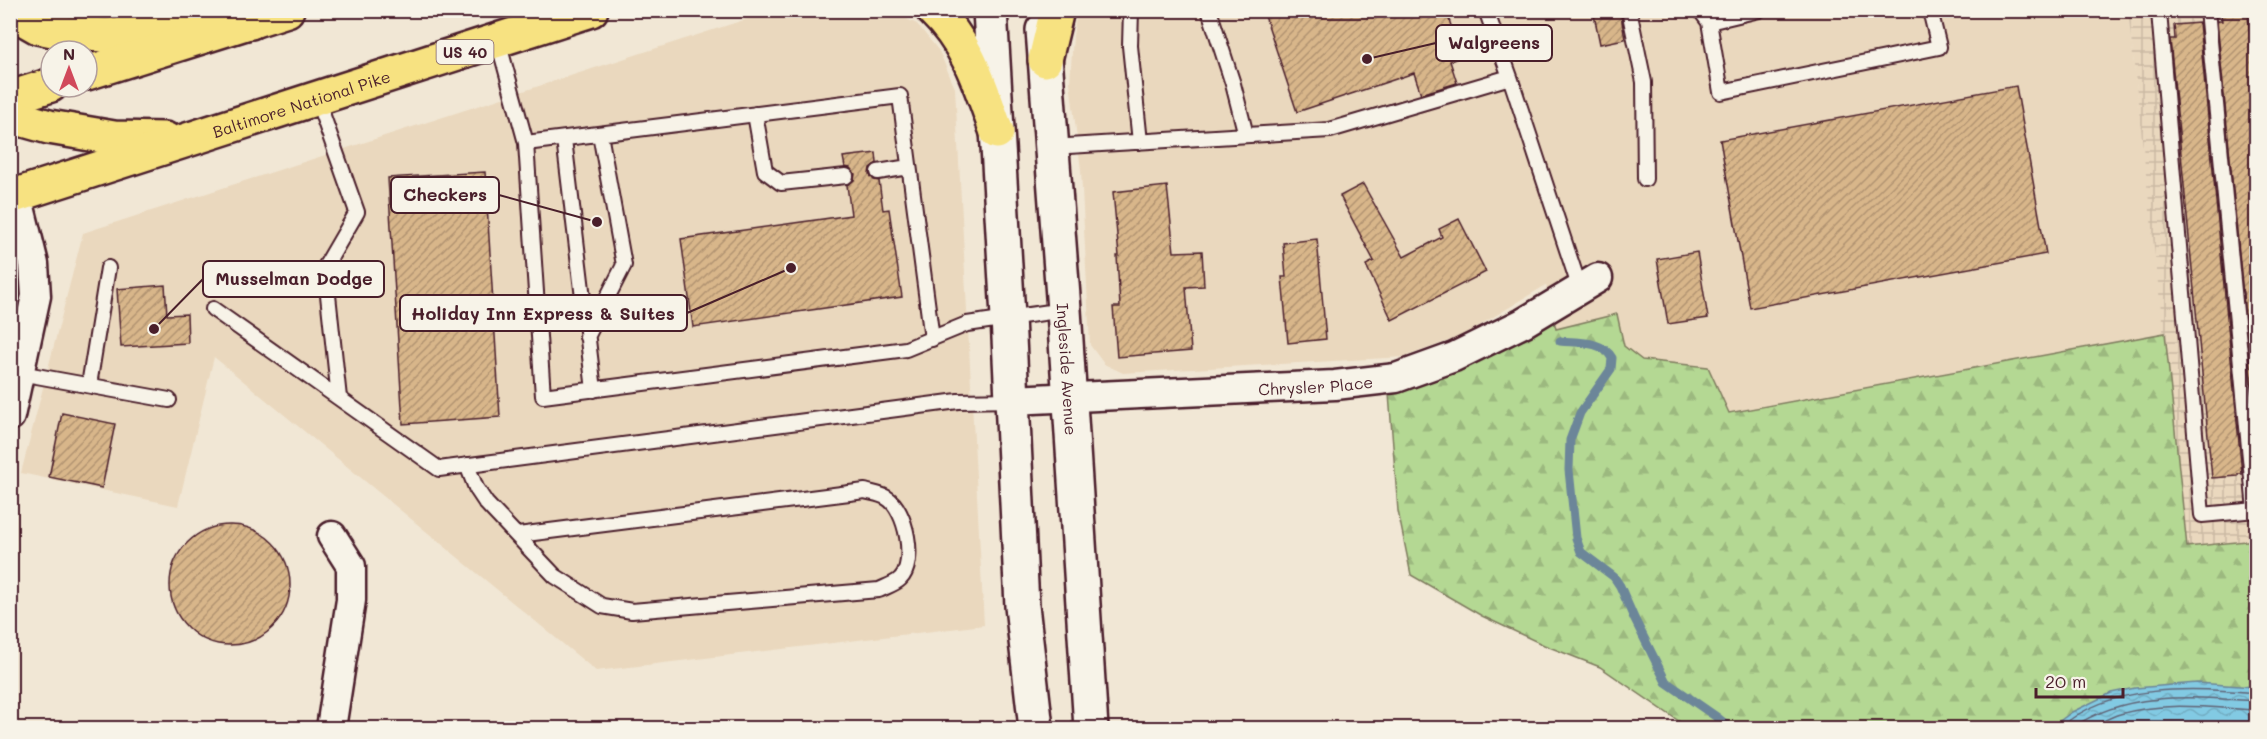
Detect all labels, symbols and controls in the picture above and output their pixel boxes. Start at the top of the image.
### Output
callout: Walgreens [1436,25,1552,61]
text: Walgreens [1448,30,1540,54]
north arrow [39,39,99,99]
road number: US 40 [436,40,494,64]
text: N [63,43,75,64]
street label: Baltimore National Pike [210,65,393,142]
callout: Checkers [391,177,499,213]
text: Checkers [403,182,487,206]
callout: Musselman Dodge [203,261,384,297]
text: Musselman Dodge [215,266,373,290]
callout: Holiday Inn Express & Suites [400,295,687,331]
text: Holiday Inn Express & Suites [411,301,675,325]
street label: Ingleside Avenue [1053,302,1083,436]
street label: Chrysler Place [1258,370,1374,399]
scale bar [2036,661,2123,699]
text: 20 m [2045,669,2086,693]

